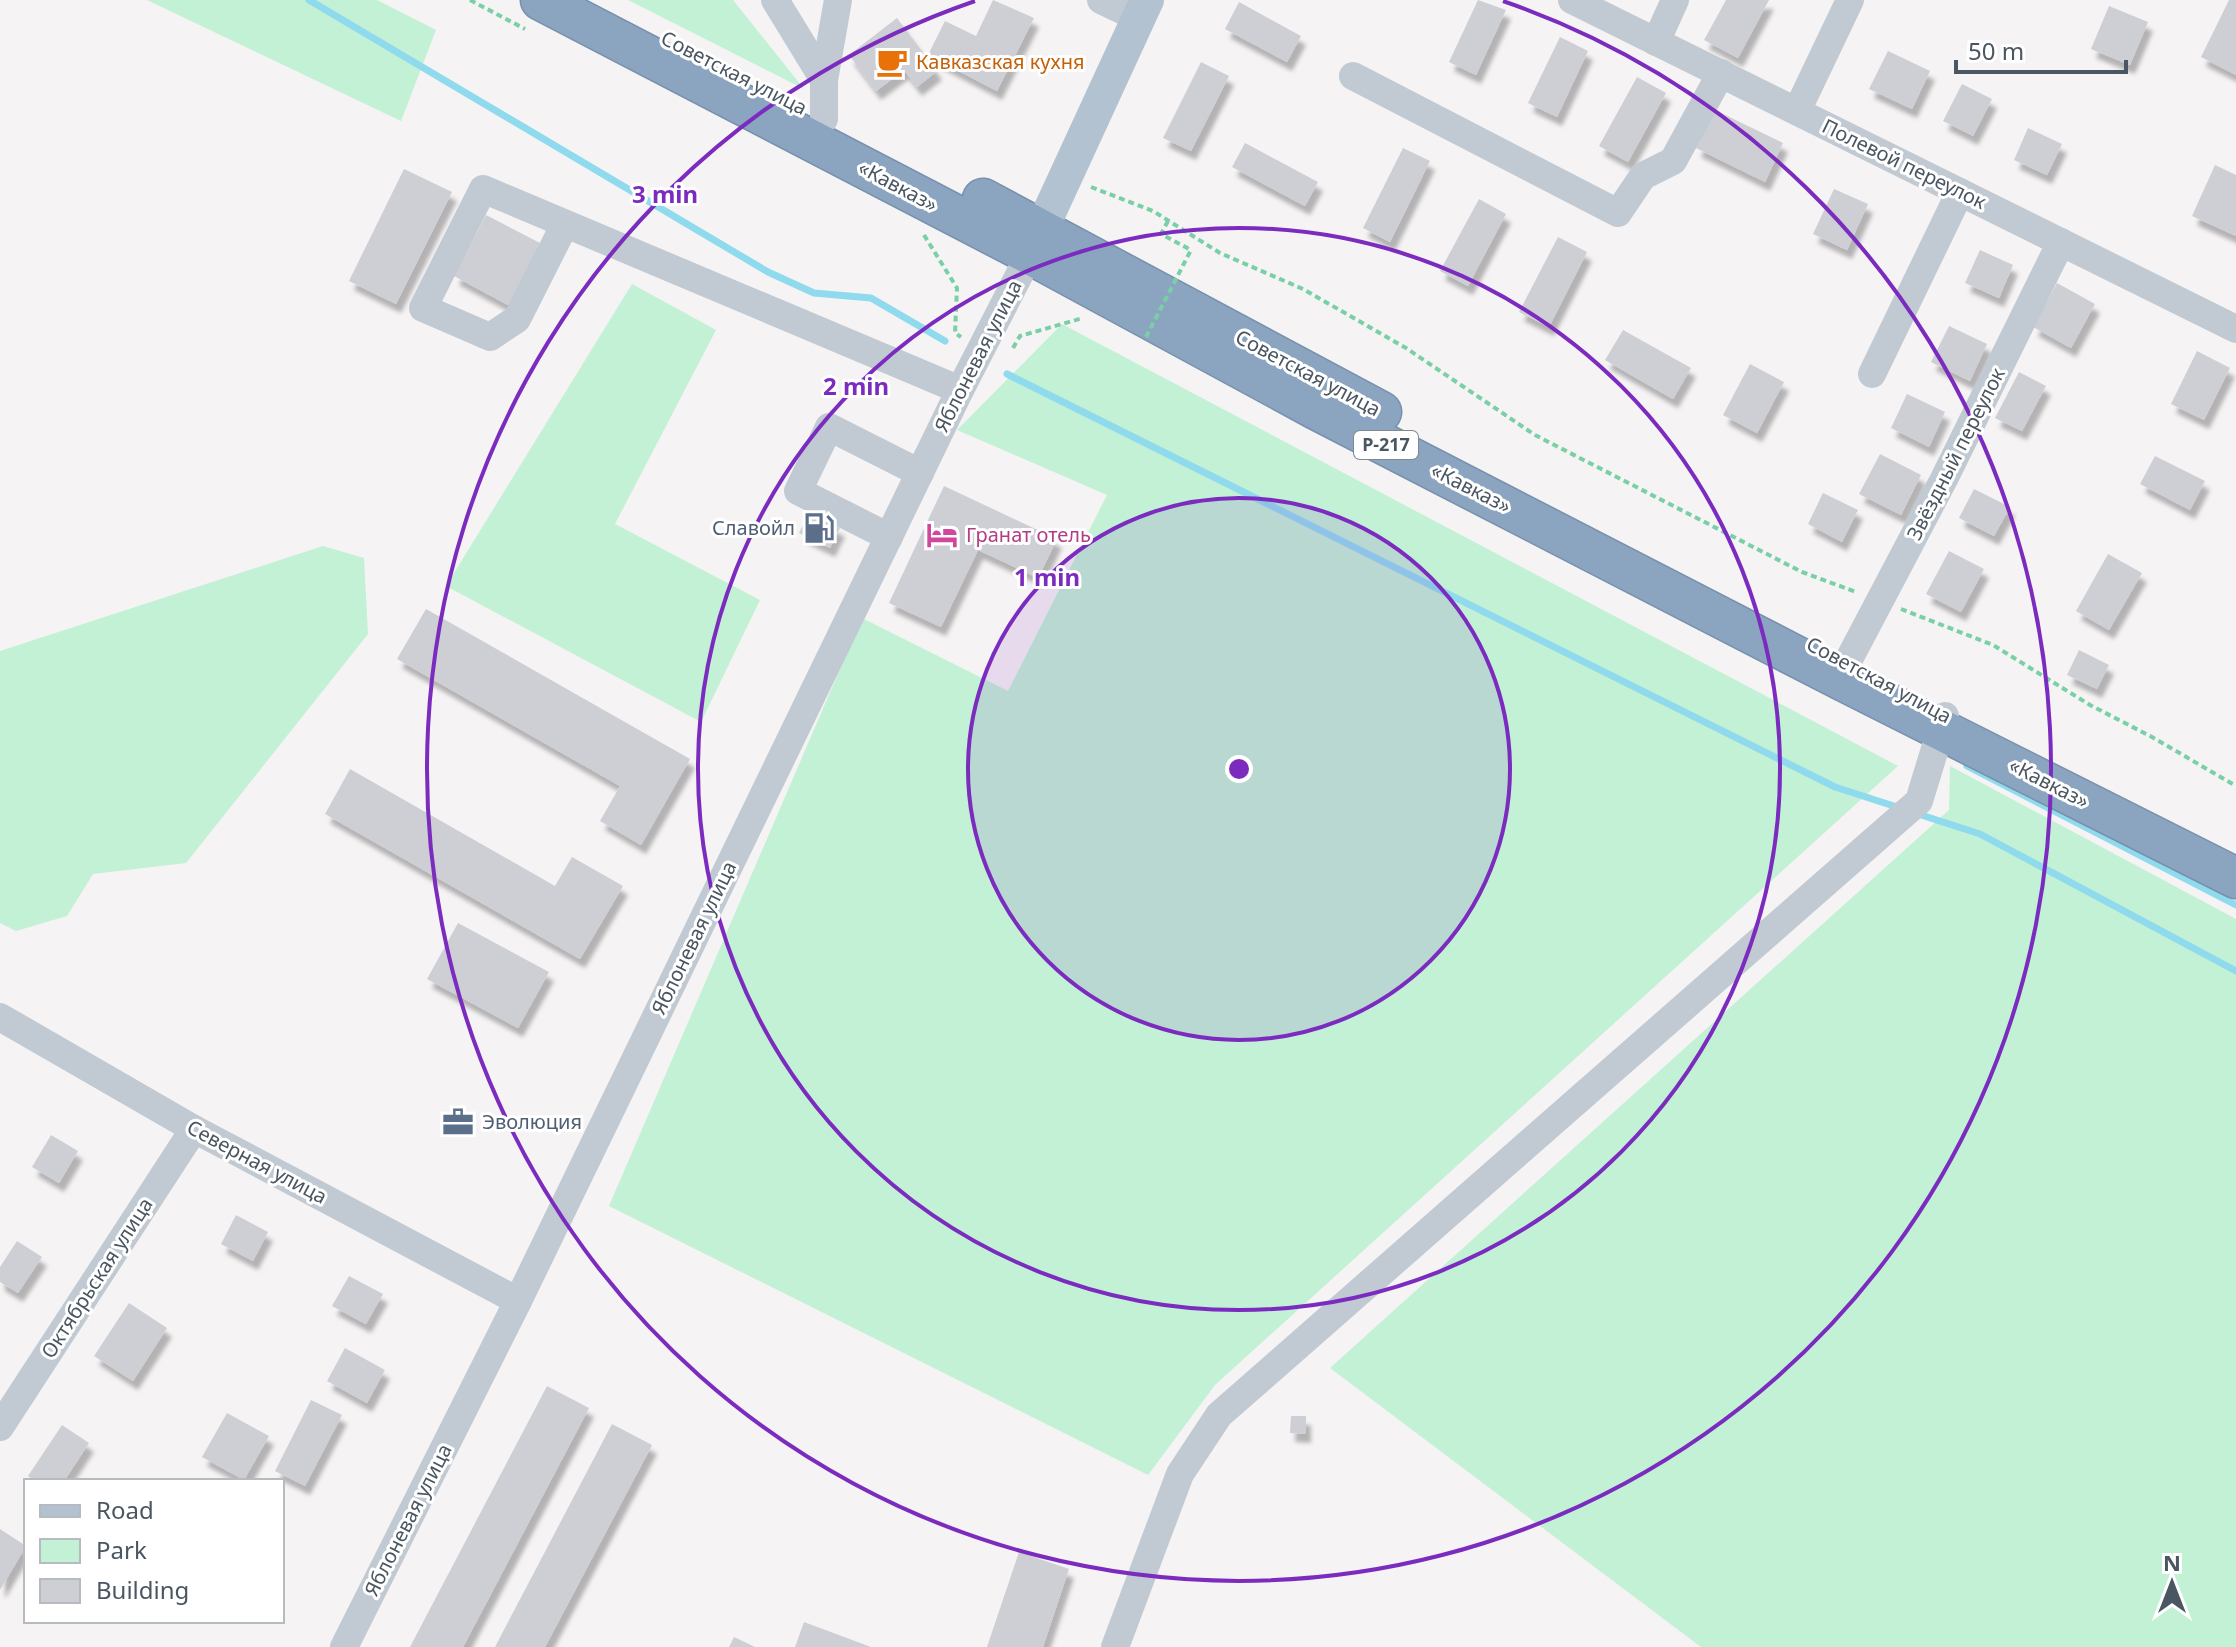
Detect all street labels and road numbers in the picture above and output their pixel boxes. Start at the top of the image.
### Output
street label: Советская улица [657,24,812,121]
street label: Полевой переулок [1818,112,1991,215]
street label: «Кавказ» [854,153,943,218]
street label: Яблоневая улица [928,275,1028,437]
street label: Советская улица [1231,323,1385,422]
street label: Звёздный переулок [1900,363,2011,545]
road number: Р-217 [1354,431,1418,459]
street label: «Кавказ» [1427,456,1516,519]
street label: Советская улица [1802,630,1956,729]
street label: «Кавказ» [2005,751,2094,814]
street label: Яблоневая улица [645,857,742,1019]
street label: Северная улица [182,1113,332,1210]
street label: Октябрьская улица [35,1192,159,1363]
street label: Яблоневая улица [358,1439,458,1601]

